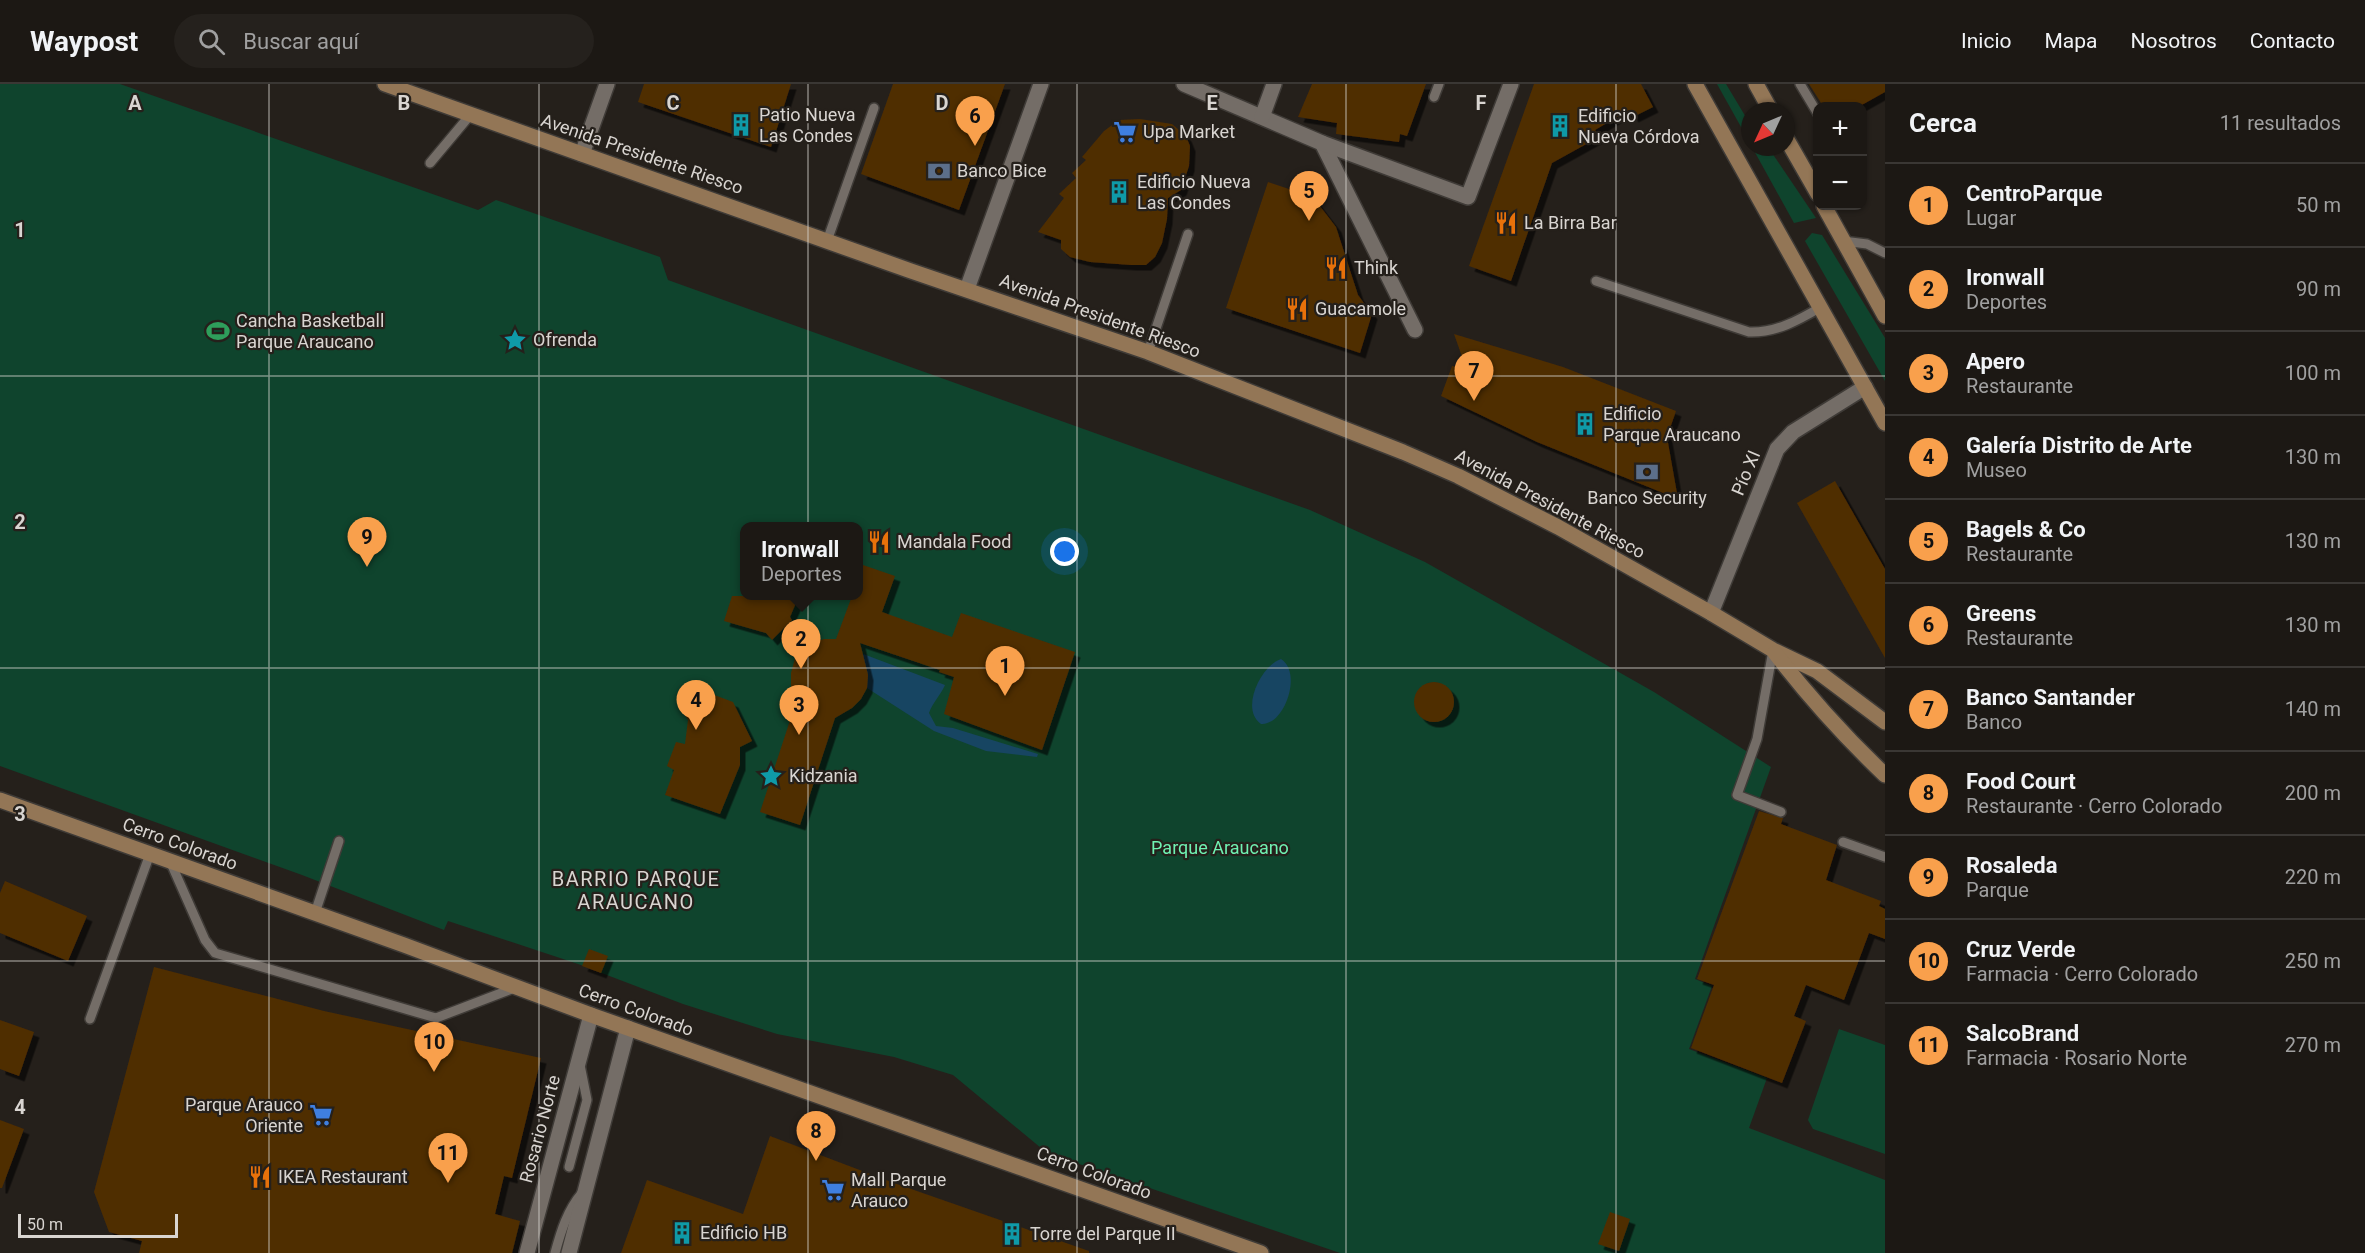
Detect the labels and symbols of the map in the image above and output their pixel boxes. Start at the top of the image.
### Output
text: A [128,91,142,115]
text: B [398,91,410,115]
text: C [666,91,680,115]
text: D [936,91,949,115]
text: E [1206,91,1218,115]
text: F [1476,91,1487,115]
pin: 6 [956,97,994,146]
north arrow [1741,102,1795,156]
place label: Patio Nueva Las Condes [759,104,856,146]
place label: Edificio Nueva Córdova [1578,105,1700,147]
street label: Avenida Presidente Riesco [538,109,746,198]
building icon: Patio Nueva Las Condes [728,112,754,138]
building icon: Edificio Nueva Córdova [1547,113,1573,139]
supermarket icon: Upa Market [1112,119,1138,145]
place label: Upa Market [1143,121,1235,142]
bank icon: Banco Bice [926,158,952,184]
place label: Banco Bice [957,160,1047,181]
place label: Edificio Nueva Las Condes [1137,171,1251,213]
pin: 5 [1290,172,1328,221]
building icon: Edificio Nueva Las Condes [1106,179,1132,205]
restaurant icon: La Birra Bar [1493,210,1519,236]
place label: La Birra Bar [1524,212,1617,233]
text: 1 [14,218,26,242]
restaurant icon: Think [1323,255,1349,281]
place label: Think [1354,257,1399,278]
street label: Avenida Presidente Riesco [997,269,1203,362]
restaurant icon: Guacamole [1284,296,1310,322]
place label: Guacamole [1315,298,1406,319]
place label: Cancha Basketball Parque Araucano [236,310,384,352]
sports icon: Cancha Basketball Parque Araucano [205,318,231,344]
place icon: Ofrenda [502,327,528,353]
place label: Ofrenda [533,329,597,350]
pin: 7 [1454,352,1494,401]
place label: Edificio Parque Araucano [1603,403,1741,445]
building icon: Edificio Parque Araucano [1572,411,1598,437]
street label: Avenida Presidente Riesco [1452,444,1649,563]
street label: Pío XI [1727,447,1764,498]
bank icon: Banco Security [1634,459,1660,485]
place label: Banco Security [1587,487,1707,508]
text: 2 [14,510,26,534]
pin: 9 [348,518,386,567]
restaurant icon: Mandala Food [866,529,892,555]
place label: Mandala Food [897,531,1011,552]
your location [1050,537,1079,566]
pin: 2 [782,620,820,669]
pin: 1 [986,646,1024,696]
pin: 4 [676,680,716,730]
pin: 3 [780,686,818,735]
place icon: Kidzania [758,763,784,789]
place label: Kidzania [789,765,858,786]
text: 3 [14,802,26,826]
street label: Cerro Colorado [120,813,240,874]
park label: Parque Araucano [1151,837,1289,858]
district label: BARRIO PARQUE ARAUCANO [552,867,720,914]
street label: Cerro Colorado [576,979,696,1040]
pin: 10 [414,1022,454,1072]
street label: Rosario Norte [515,1073,564,1185]
place label: Parque Arauco Oriente [185,1094,303,1136]
text: 4 [14,1095,26,1119]
supermarket icon: Parque Arauco Oriente [308,1102,334,1128]
pin: 8 [796,1112,836,1161]
pin: 11 [428,1134,468,1183]
street label: Cerro Colorado [1034,1142,1154,1203]
restaurant icon: IKEA Restaurant [247,1164,273,1190]
place label: IKEA Restaurant [278,1166,408,1187]
place label: Mall Parque Arauco [851,1169,946,1211]
supermarket icon: Mall Parque Arauco [820,1177,846,1203]
scale bar [18,1211,178,1238]
building icon: Edificio HB [669,1220,695,1246]
building icon: Torre del Parque II [999,1221,1025,1247]
place label: Edificio HB [700,1222,787,1243]
place label: Torre del Parque II [1030,1223,1176,1244]

